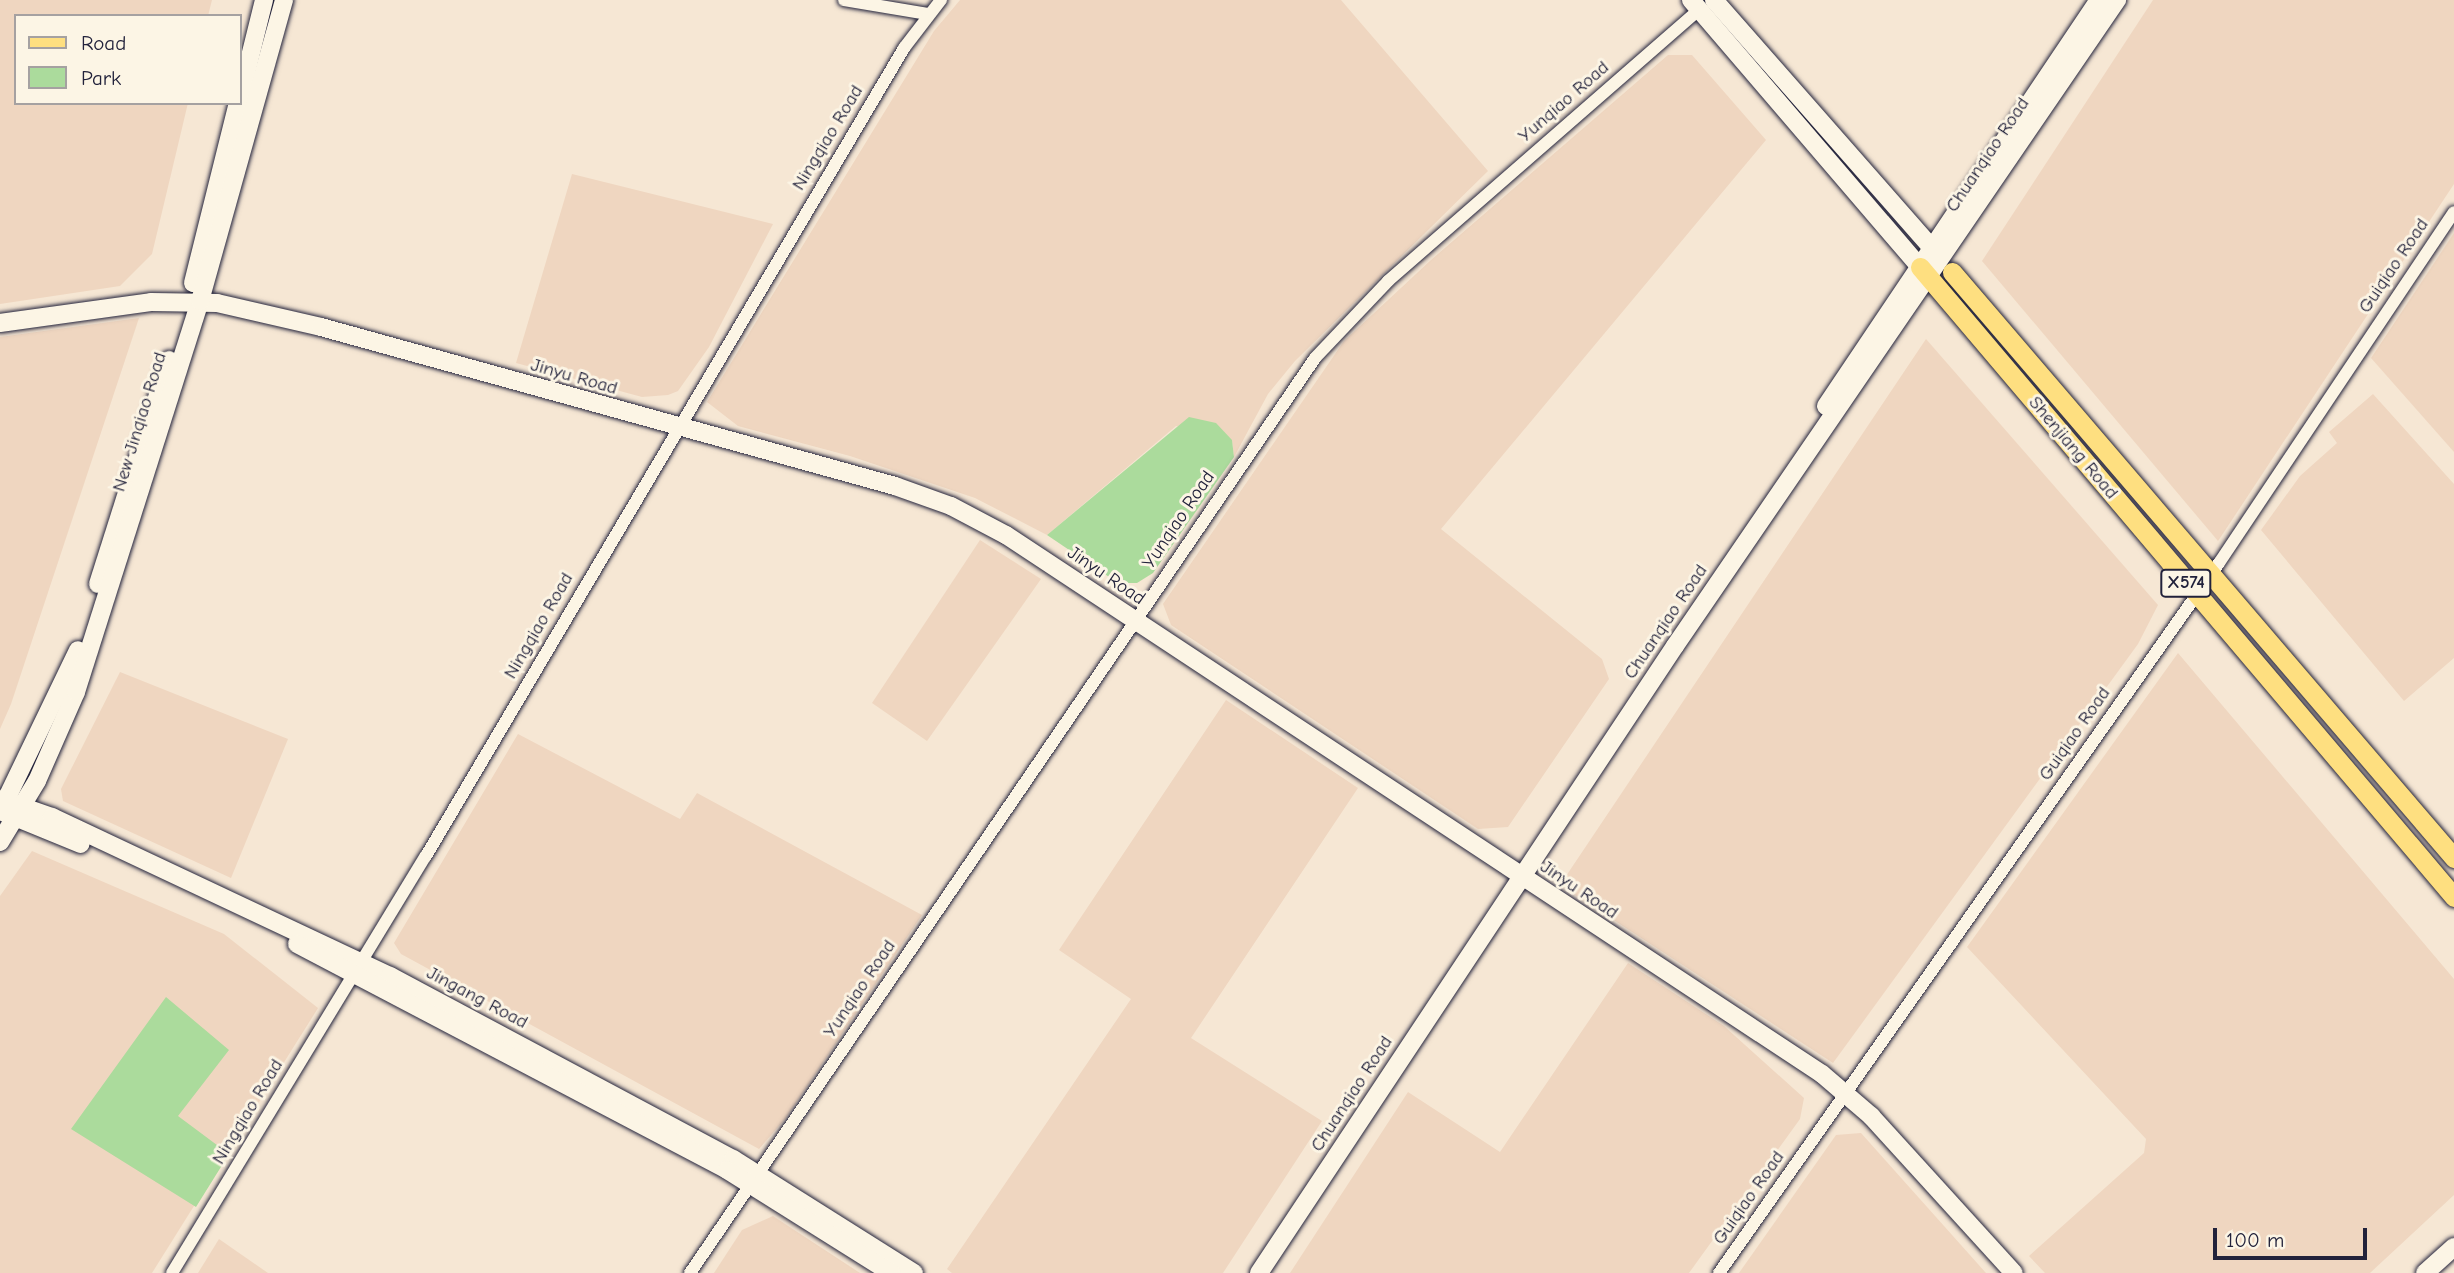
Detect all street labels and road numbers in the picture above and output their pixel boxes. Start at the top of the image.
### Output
street label: Yunqiao Road [1514,56,1614,148]
street label: Ningqiao Road [788,81,868,195]
street label: Chuanqiao Road [1941,93,2035,217]
street label: Guiqiao Road [2354,214,2434,318]
street label: New Jinqiao Road [108,350,172,494]
street label: Jinyu Road [528,354,620,400]
street label: Shenjiang Road [2023,392,2123,504]
street label: Yunqiao Road [1138,467,1220,573]
street label: Jinyu Road [1063,542,1149,610]
street label: Chuanqiao Road [1619,560,1713,684]
road number: X574 [2160,568,2212,598]
street label: Ningqiao Road [499,569,579,683]
street label: Guiqiao Road [2034,683,2116,785]
street label: Jinyu Road [1536,856,1622,924]
street label: Yunqiao Road [819,936,901,1042]
street label: Jingang Road [423,962,531,1034]
street label: Chuanqiao Road [1306,1032,1398,1156]
street label: Ningqiao Road [208,1055,288,1169]
street label: Guiqiao Road [1708,1147,1790,1249]

